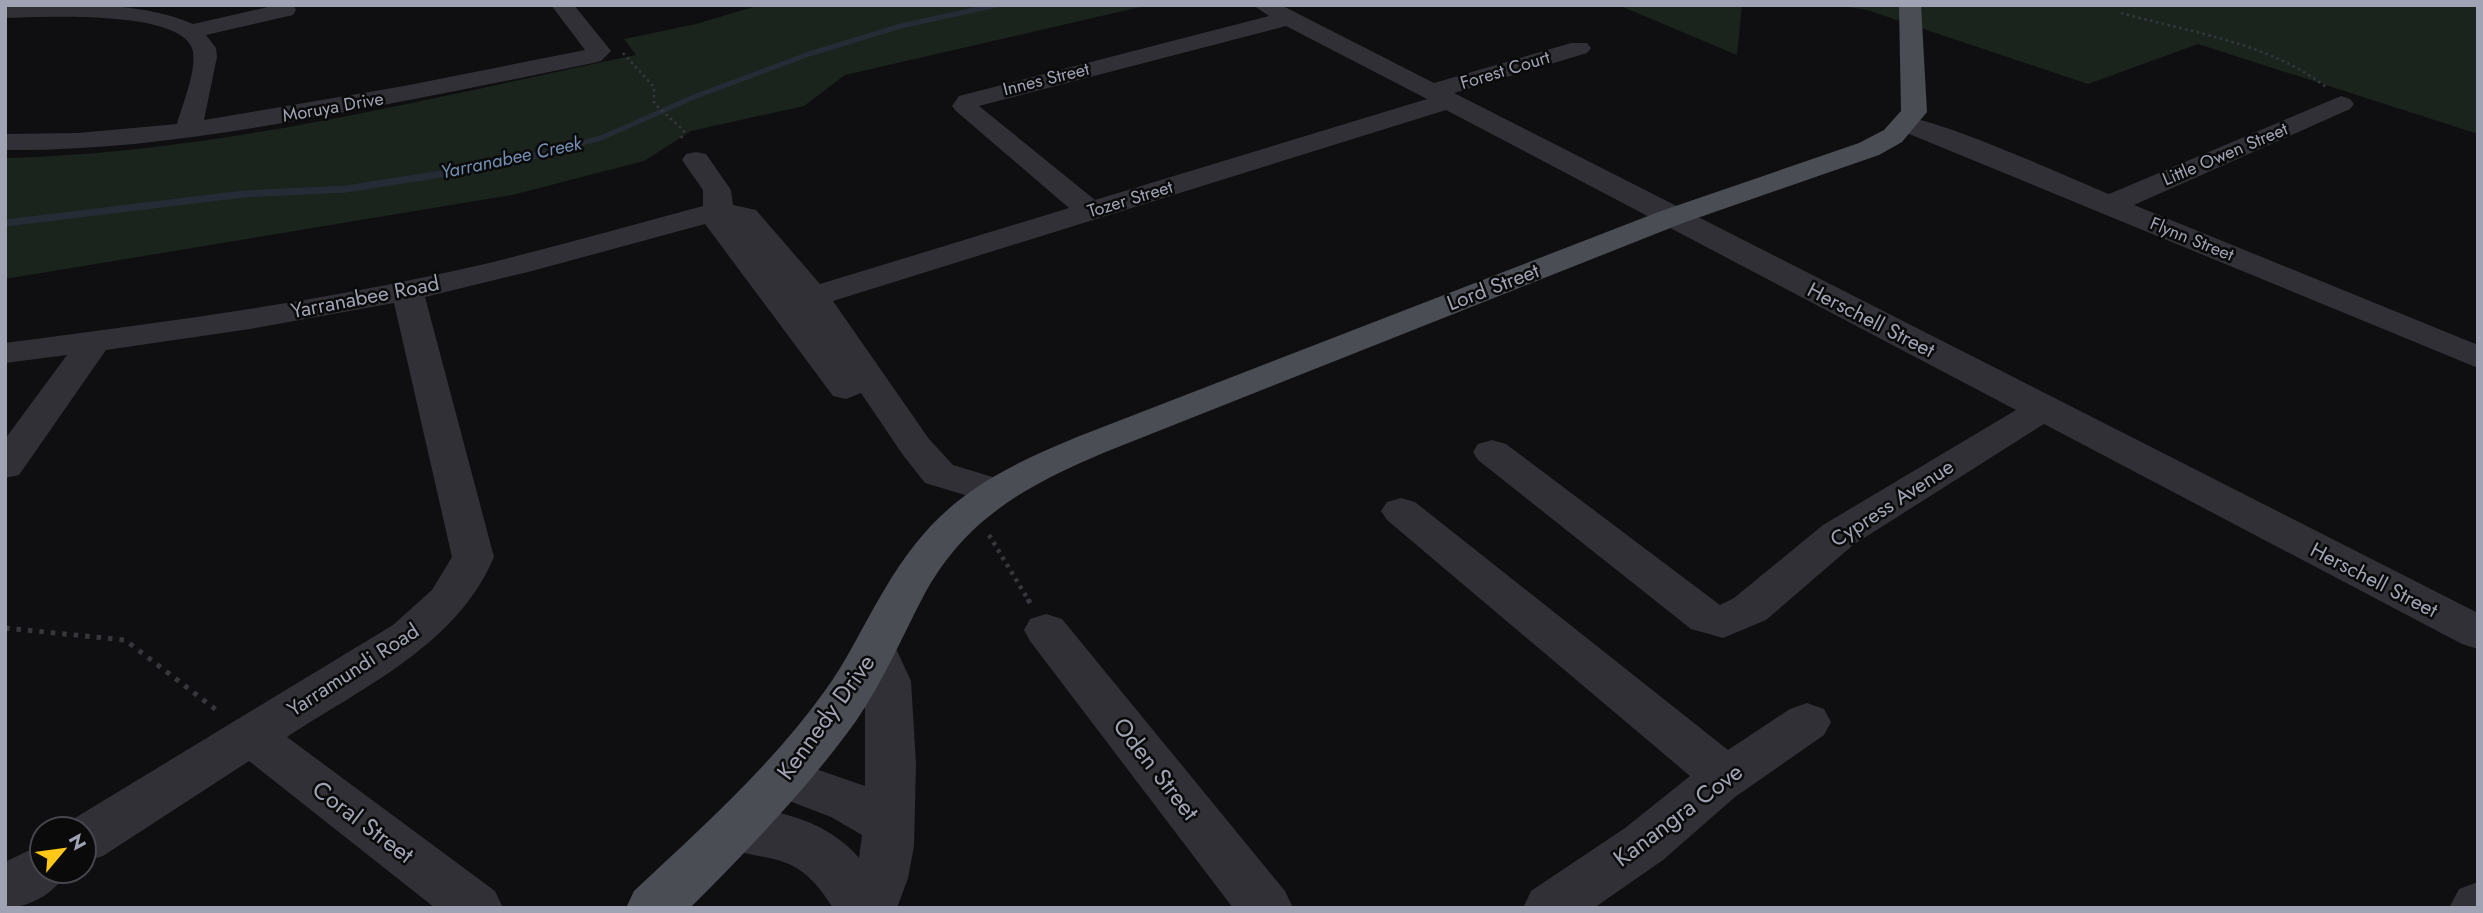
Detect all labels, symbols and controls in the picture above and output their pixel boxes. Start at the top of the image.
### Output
street label: Forest Court [1457,44,1554,96]
street label: Innes Street [1000,56,1093,102]
street label: Moruya Drive [281,85,385,129]
street label: Little Owen Street [2158,116,2292,192]
water label: Yarranabee Creek [438,129,585,186]
street label: Tozer Street [1084,174,1176,224]
street label: Flynn Street [2146,210,2238,268]
street label: Lord Street [1443,256,1543,318]
street label: Yarranabee Road [288,268,442,326]
street label: Herschell Street [1802,275,1940,365]
street label: Cypress Avenue [1824,452,1960,554]
street label: Herschell Street [2305,535,2443,625]
street label: Yarramundi Road [281,616,425,724]
street label: Kennedy Drive [768,647,883,787]
street label: Oden Street [1105,710,1208,828]
street label: Kanangra Cove [1606,754,1750,875]
street label: Coral Street [305,772,422,872]
north arrow [28,815,98,885]
text: N [62,829,93,855]

